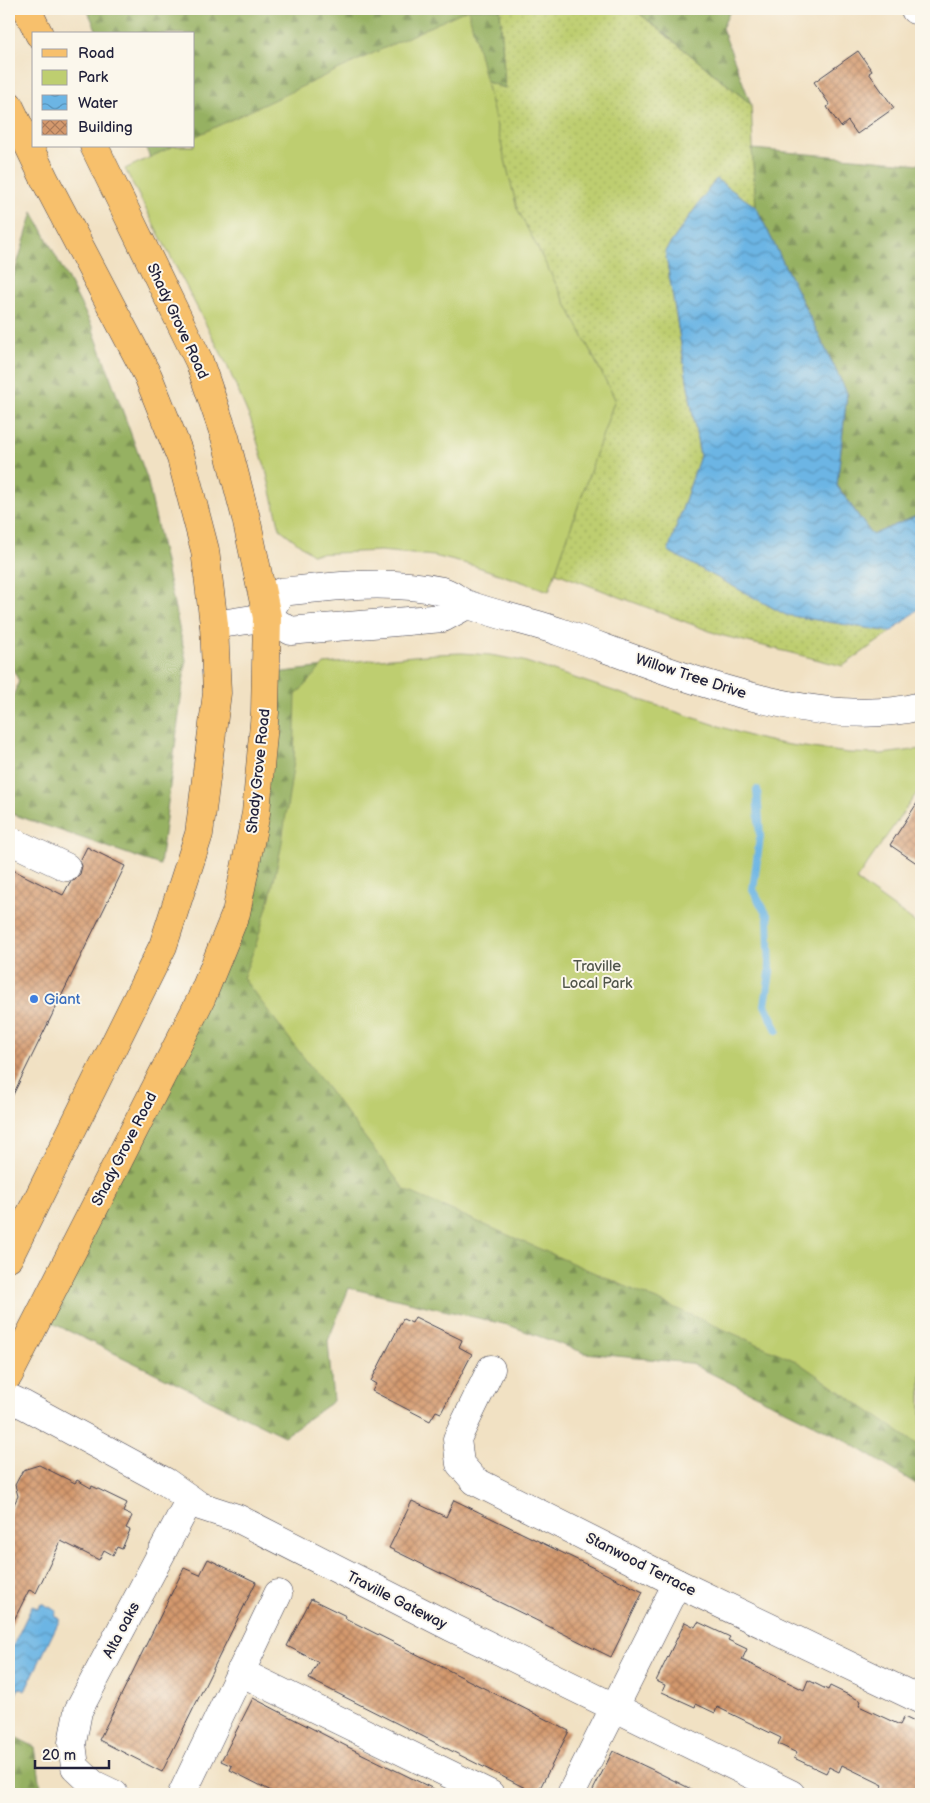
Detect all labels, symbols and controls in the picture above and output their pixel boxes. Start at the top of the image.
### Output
legend [32,32,195,148]
text: Road [78,44,114,63]
text: Park [78,68,109,87]
text: Water [78,94,118,113]
text: Building [78,118,133,137]
street label: Shady Grove Road [142,260,213,382]
street label: Willow Tree Drive [633,650,749,703]
street label: Shady Grove Road [242,708,274,834]
park label: Traville Local Park [562,957,633,993]
place label: Giant [44,990,81,1009]
marker: Giant [28,993,40,1005]
street label: Shady Grove Road [88,1089,161,1209]
street label: Stanwood Terrace [582,1528,699,1601]
street label: Traville Gateway [343,1567,450,1634]
street label: Alta oaks [99,1598,144,1662]
scale bar [35,1738,109,1770]
text: 20 m [42,1746,76,1765]

